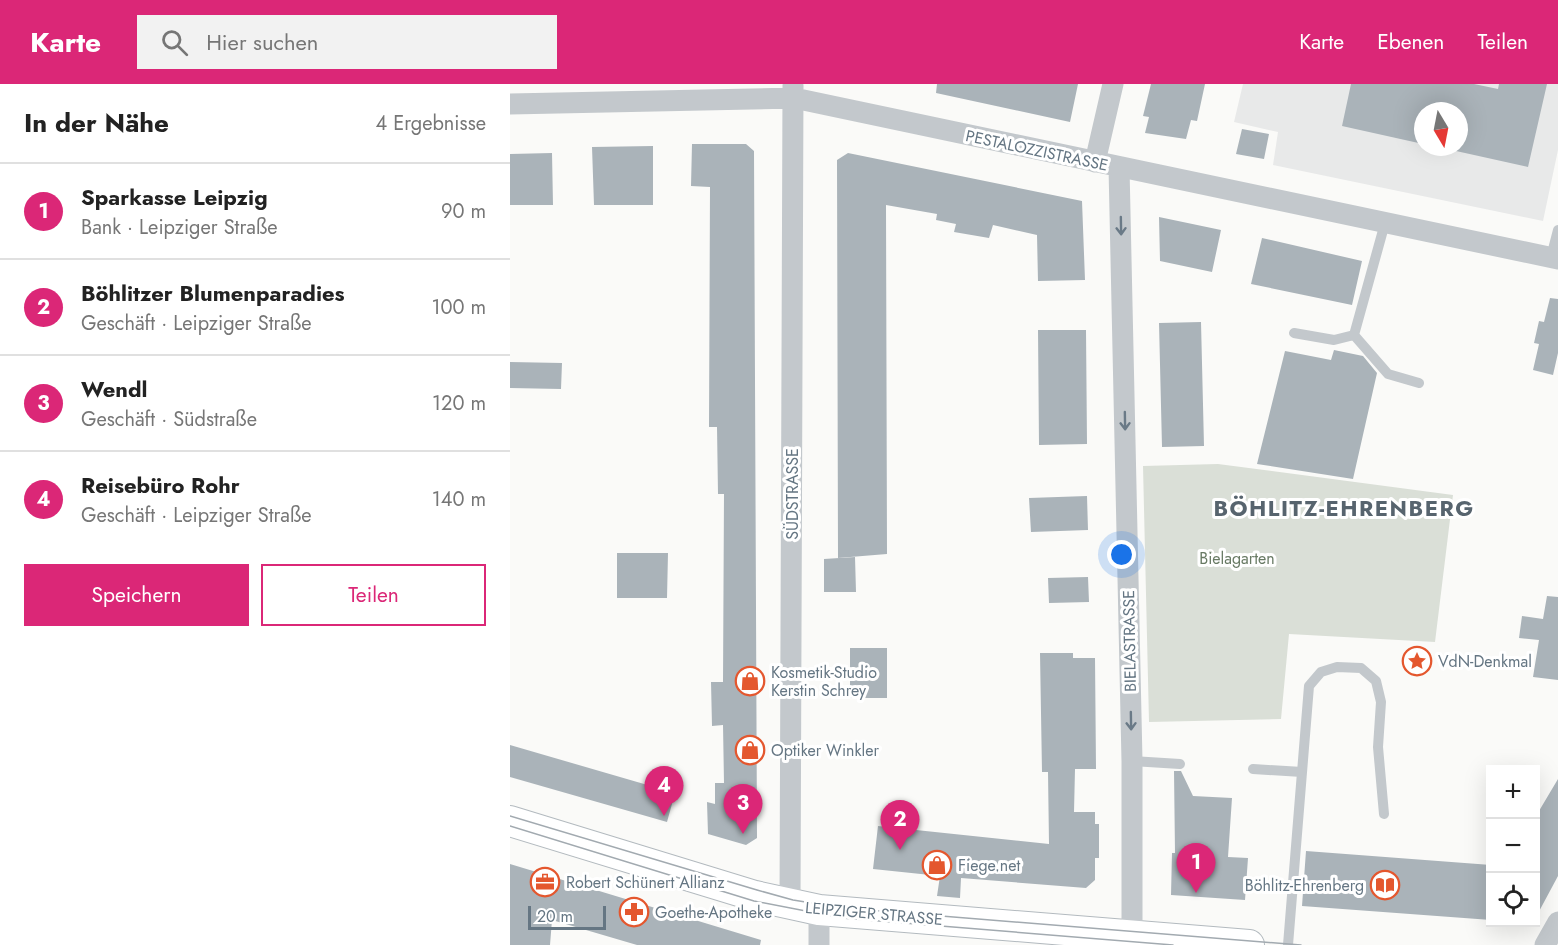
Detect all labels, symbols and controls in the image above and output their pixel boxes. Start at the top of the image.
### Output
search box [137,15,557,69]
text: Karte [30,22,101,63]
icon: search [158,26,191,59]
text: Hier suchen [206,26,318,58]
text: Karte [1299,27,1344,57]
text: Ebenen [1377,27,1444,57]
text: Teilen [1477,27,1528,57]
north arrow [1414,102,1468,156]
text: In der Nähe [24,104,169,142]
text: 4 Ergebnisse [376,109,486,138]
street label: PESTALOZZISTRASSE [964,124,1110,177]
text: Sparkasse Leipzig [81,181,268,213]
text: 1 [38,197,49,226]
text: 90 m [441,197,486,226]
text: Bank · Leipziger Straße [81,213,277,242]
one-way arrow [1115,215,1126,235]
text: Böhlitzer Blumenparadies [81,277,345,309]
text: 2 [37,293,50,322]
text: 100 m [431,293,486,322]
text: Geschäft · Leipziger Straße [81,309,312,338]
text: Wendl [81,373,147,405]
text: 3 [37,389,50,418]
text: 120 m [432,389,486,418]
text: Geschäft · Südstraße [81,405,257,434]
one-way arrow [1119,410,1130,430]
street label: SÜDSTRASSE [781,448,804,540]
text: Reisebüro Rohr [81,469,240,501]
text: 4 [37,485,50,514]
text: 140 m [432,485,486,514]
district label: BÖHLITZ-EHRENBERG [1213,492,1475,524]
text: Geschäft · Leipziger Straße [81,501,312,530]
your location [1107,540,1136,569]
park label: Bielagarten [1199,547,1275,570]
button: Speichern [24,564,249,626]
button: Teilen [261,564,486,626]
street label: BIELASTRASSE [1117,590,1142,692]
place icon: VdN-Denkmal [1401,645,1433,677]
place label: VdN-Denkmal [1438,650,1532,673]
place label: Kosmetik-Studio Kerstin Schrey [771,661,877,702]
shop icon: Kosmetik-Studio Kerstin Schrey [734,665,766,697]
one-way arrow [1125,710,1137,730]
shop icon: Optiker Winkler [734,734,766,766]
place label: Optiker Winkler [771,739,879,762]
map controls [1486,765,1540,927]
button: + [1486,765,1540,819]
pin: 4 [644,766,684,816]
pin: 3 [724,784,762,834]
pin: 2 [880,800,920,850]
button: − [1486,819,1540,873]
pin: 1 [1176,844,1216,893]
shop icon: Fiege.net [921,849,953,881]
place label: Fiege.net [958,854,1020,877]
office icon: Robert Schünert Allianz [529,866,561,898]
library icon: Böhlitz-Ehrenberg [1369,869,1401,901]
place label: Robert Schünert Allianz [566,871,725,894]
button: locate [1486,873,1540,927]
place label: Böhlitz-Ehrenberg [1245,874,1364,897]
pharmacy icon: Goethe-Apotheke [618,896,650,928]
street label: LEIPZIGER STRASSE [804,896,944,931]
place label: Goethe-Apotheke [655,901,772,924]
scale bar [528,903,606,930]
text: 20 m [537,905,573,928]

